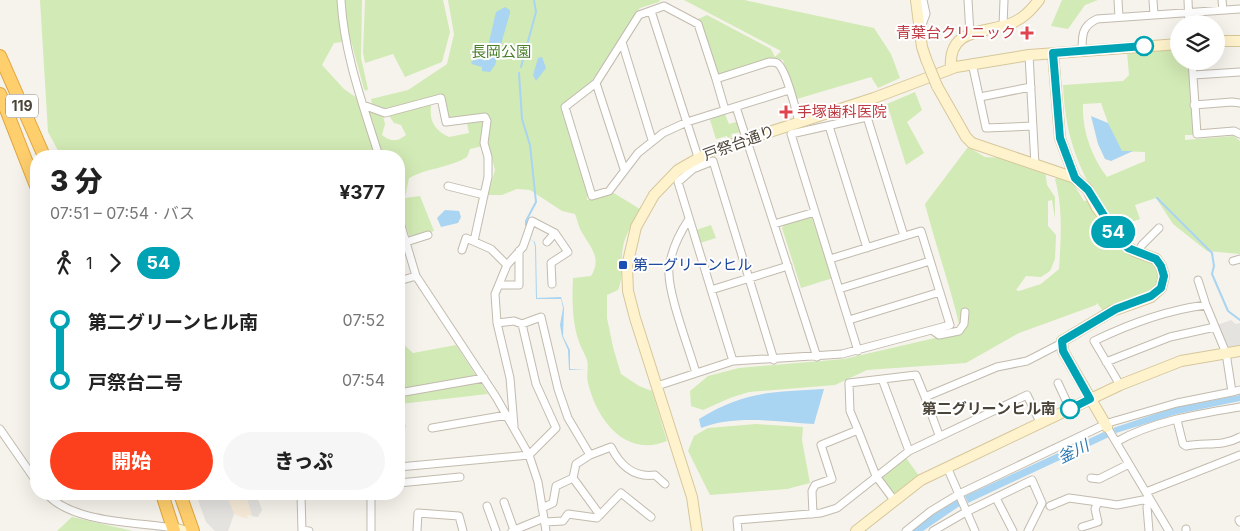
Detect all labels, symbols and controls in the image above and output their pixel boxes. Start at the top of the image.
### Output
map controls [1170,15,1225,70]
button: layers [1170,15,1225,70]
place label: 青葉台クリニック [896,23,1016,42]
marker: 青葉台クリニック [1020,26,1034,40]
unlabelled marker [1134,36,1154,56]
park label: 長岡公園 [471,42,531,61]
road number: 119 [6,94,38,118]
place label: 手塚歯科医院 [797,102,887,121]
marker: 手塚歯科医院 [779,105,793,119]
street label: 戸祭台通り [700,121,777,164]
text: 3 分 [50,164,103,198]
text: ¥377 [339,181,385,204]
text: 07:51 – 07:54 · バス [50,203,195,223]
line badge: 54 [1090,216,1136,248]
text: 54 [1101,221,1125,242]
icon: walk [50,249,78,277]
icon: forward [101,249,129,277]
text: 54 [147,252,170,273]
text: 1 [86,253,93,273]
place label: 第一グリーンヒル [633,255,752,274]
marker: 第一グリーンヒル [617,259,629,271]
text: 07:52 [343,310,385,330]
text: 第二グリーンヒル南 [88,311,258,334]
text: 07:54 [342,370,385,390]
text: 戸祭台二号 [88,371,183,394]
place label: 第二グリーンヒル南 [922,399,1056,418]
marker: 第二グリーンヒル南 [1060,399,1080,419]
button: 開始 [50,432,213,490]
button: きっぷ [223,432,385,490]
water label: 釜川 [1054,434,1094,467]

